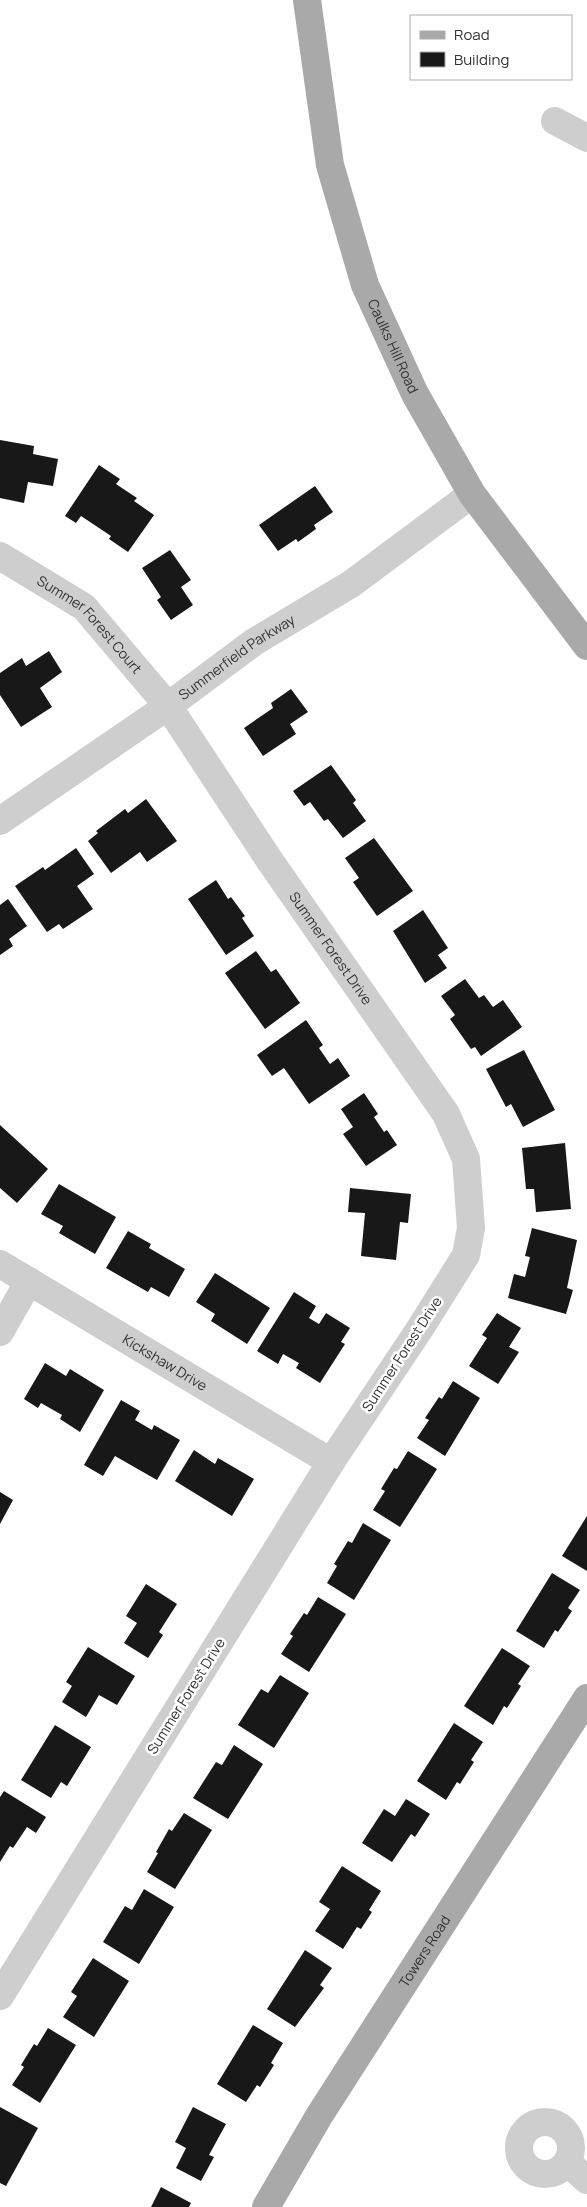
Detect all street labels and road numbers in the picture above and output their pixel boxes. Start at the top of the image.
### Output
street label: Caulks Hill Road [364,296,423,396]
street label: Summer Forest Court [34,571,147,678]
street label: Summerfield Parkway [174,609,299,704]
street label: Summer Forest Drive [285,888,377,1008]
street label: Summer Forest Drive [357,1293,446,1415]
street label: Kickshaw Drive [119,1329,211,1395]
street label: Summer Forest Drive [142,1634,229,1757]
street label: Towers Road [394,1911,454,1991]

